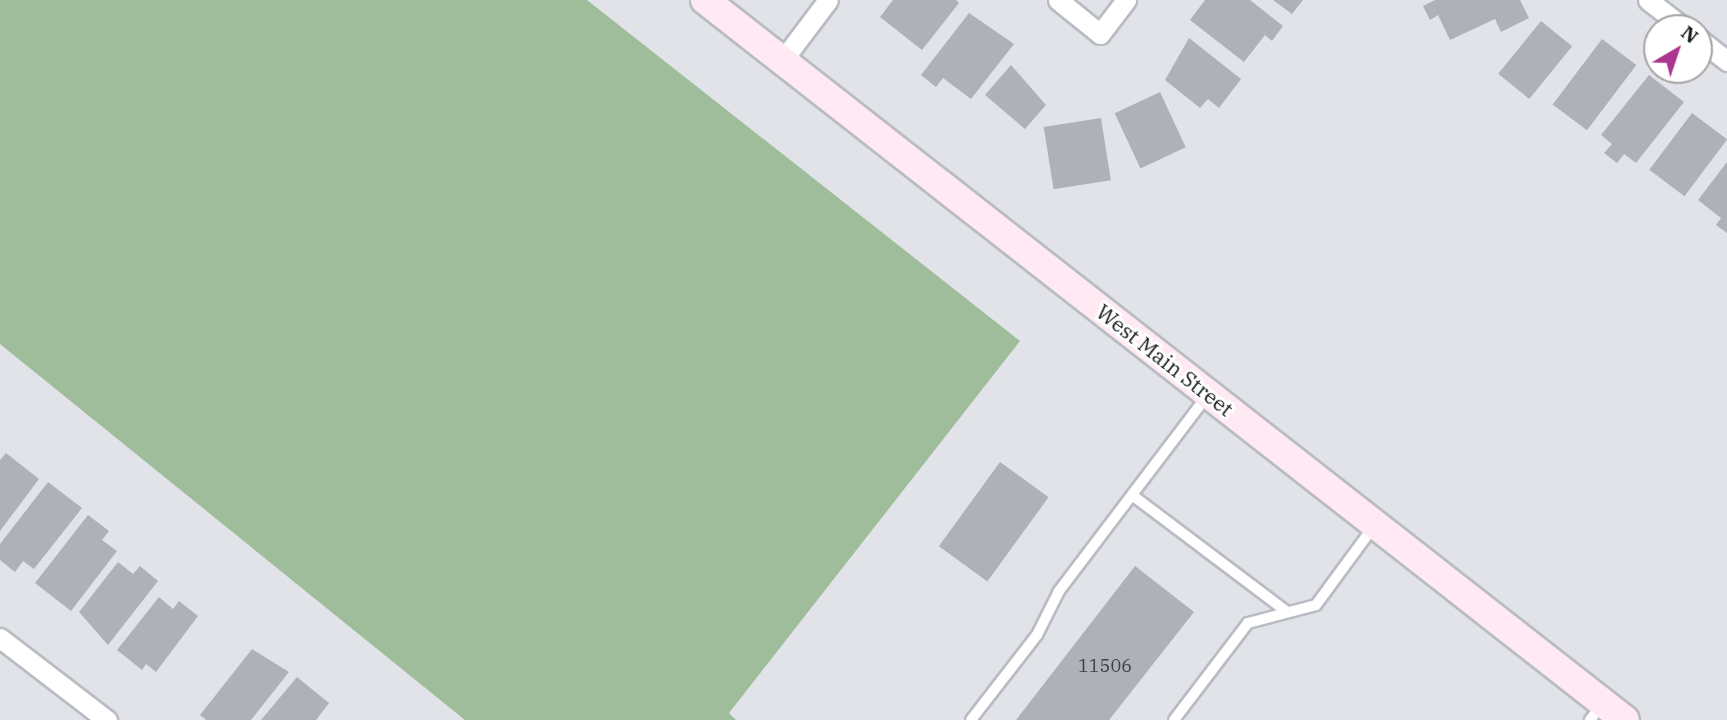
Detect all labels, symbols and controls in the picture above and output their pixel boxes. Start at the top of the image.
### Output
north arrow [1643,14,1713,84]
text: N [1677,20,1703,48]
street label: West Main Street [1092,299,1238,421]
house number: 11506 [1078,655,1132,677]

